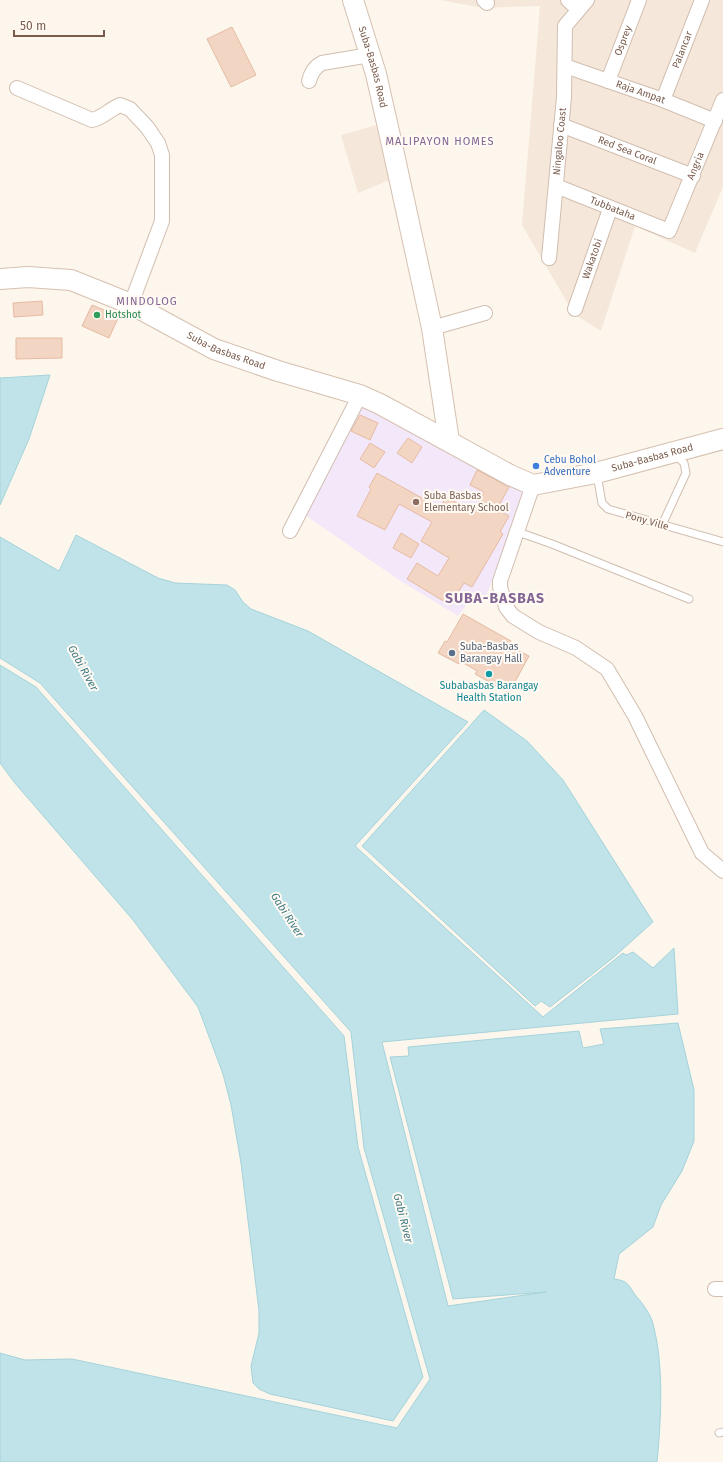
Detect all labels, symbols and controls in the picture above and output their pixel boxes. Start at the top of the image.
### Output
scale bar [14,12,104,38]
text: 50 m [20,19,46,33]
street label: Osprey [612,24,635,58]
street label: Suba-Basbas Road [356,25,389,109]
street label: Palancar [670,29,695,70]
street label: Raja Ampat [614,78,667,106]
street label: Ningaloo Coast [551,107,569,176]
street label: Red Sea Coral [596,134,658,167]
district label: MALIPAYON HOMES [385,135,495,148]
street label: Angria [685,150,707,182]
street label: Tubbataha [588,194,637,223]
street label: Wakatobi [580,237,605,281]
district label: MINDOLOG [116,295,178,308]
place label: Hotshot [105,309,142,321]
marker: Hotshot [92,310,102,320]
street label: Suba-Basbas Road [184,329,267,372]
street label: Suba-Basbas Road [610,441,695,475]
place label: Cebu Bohol Adventure [544,454,596,478]
marker: Cebu Bohol Adventure [531,461,541,471]
place label: Suba Basbas Elementary School [424,490,509,514]
marker: Suba Basbas Elementary School [411,497,421,507]
street label: Pony Ville [624,509,670,533]
district label: SUBA-BASBAS [445,590,545,607]
place label: Suba-Basbas Barangay Hall [460,641,522,665]
water label: Gabi River [65,643,101,694]
marker: Suba-Basbas Barangay Hall [447,648,457,658]
marker: Subabasbas Barangay Health Station [484,669,494,679]
place label: Subabasbas Barangay Health Station [440,680,538,704]
water label: Gabi River [268,890,307,940]
water label: Gabi River [391,1192,416,1245]

